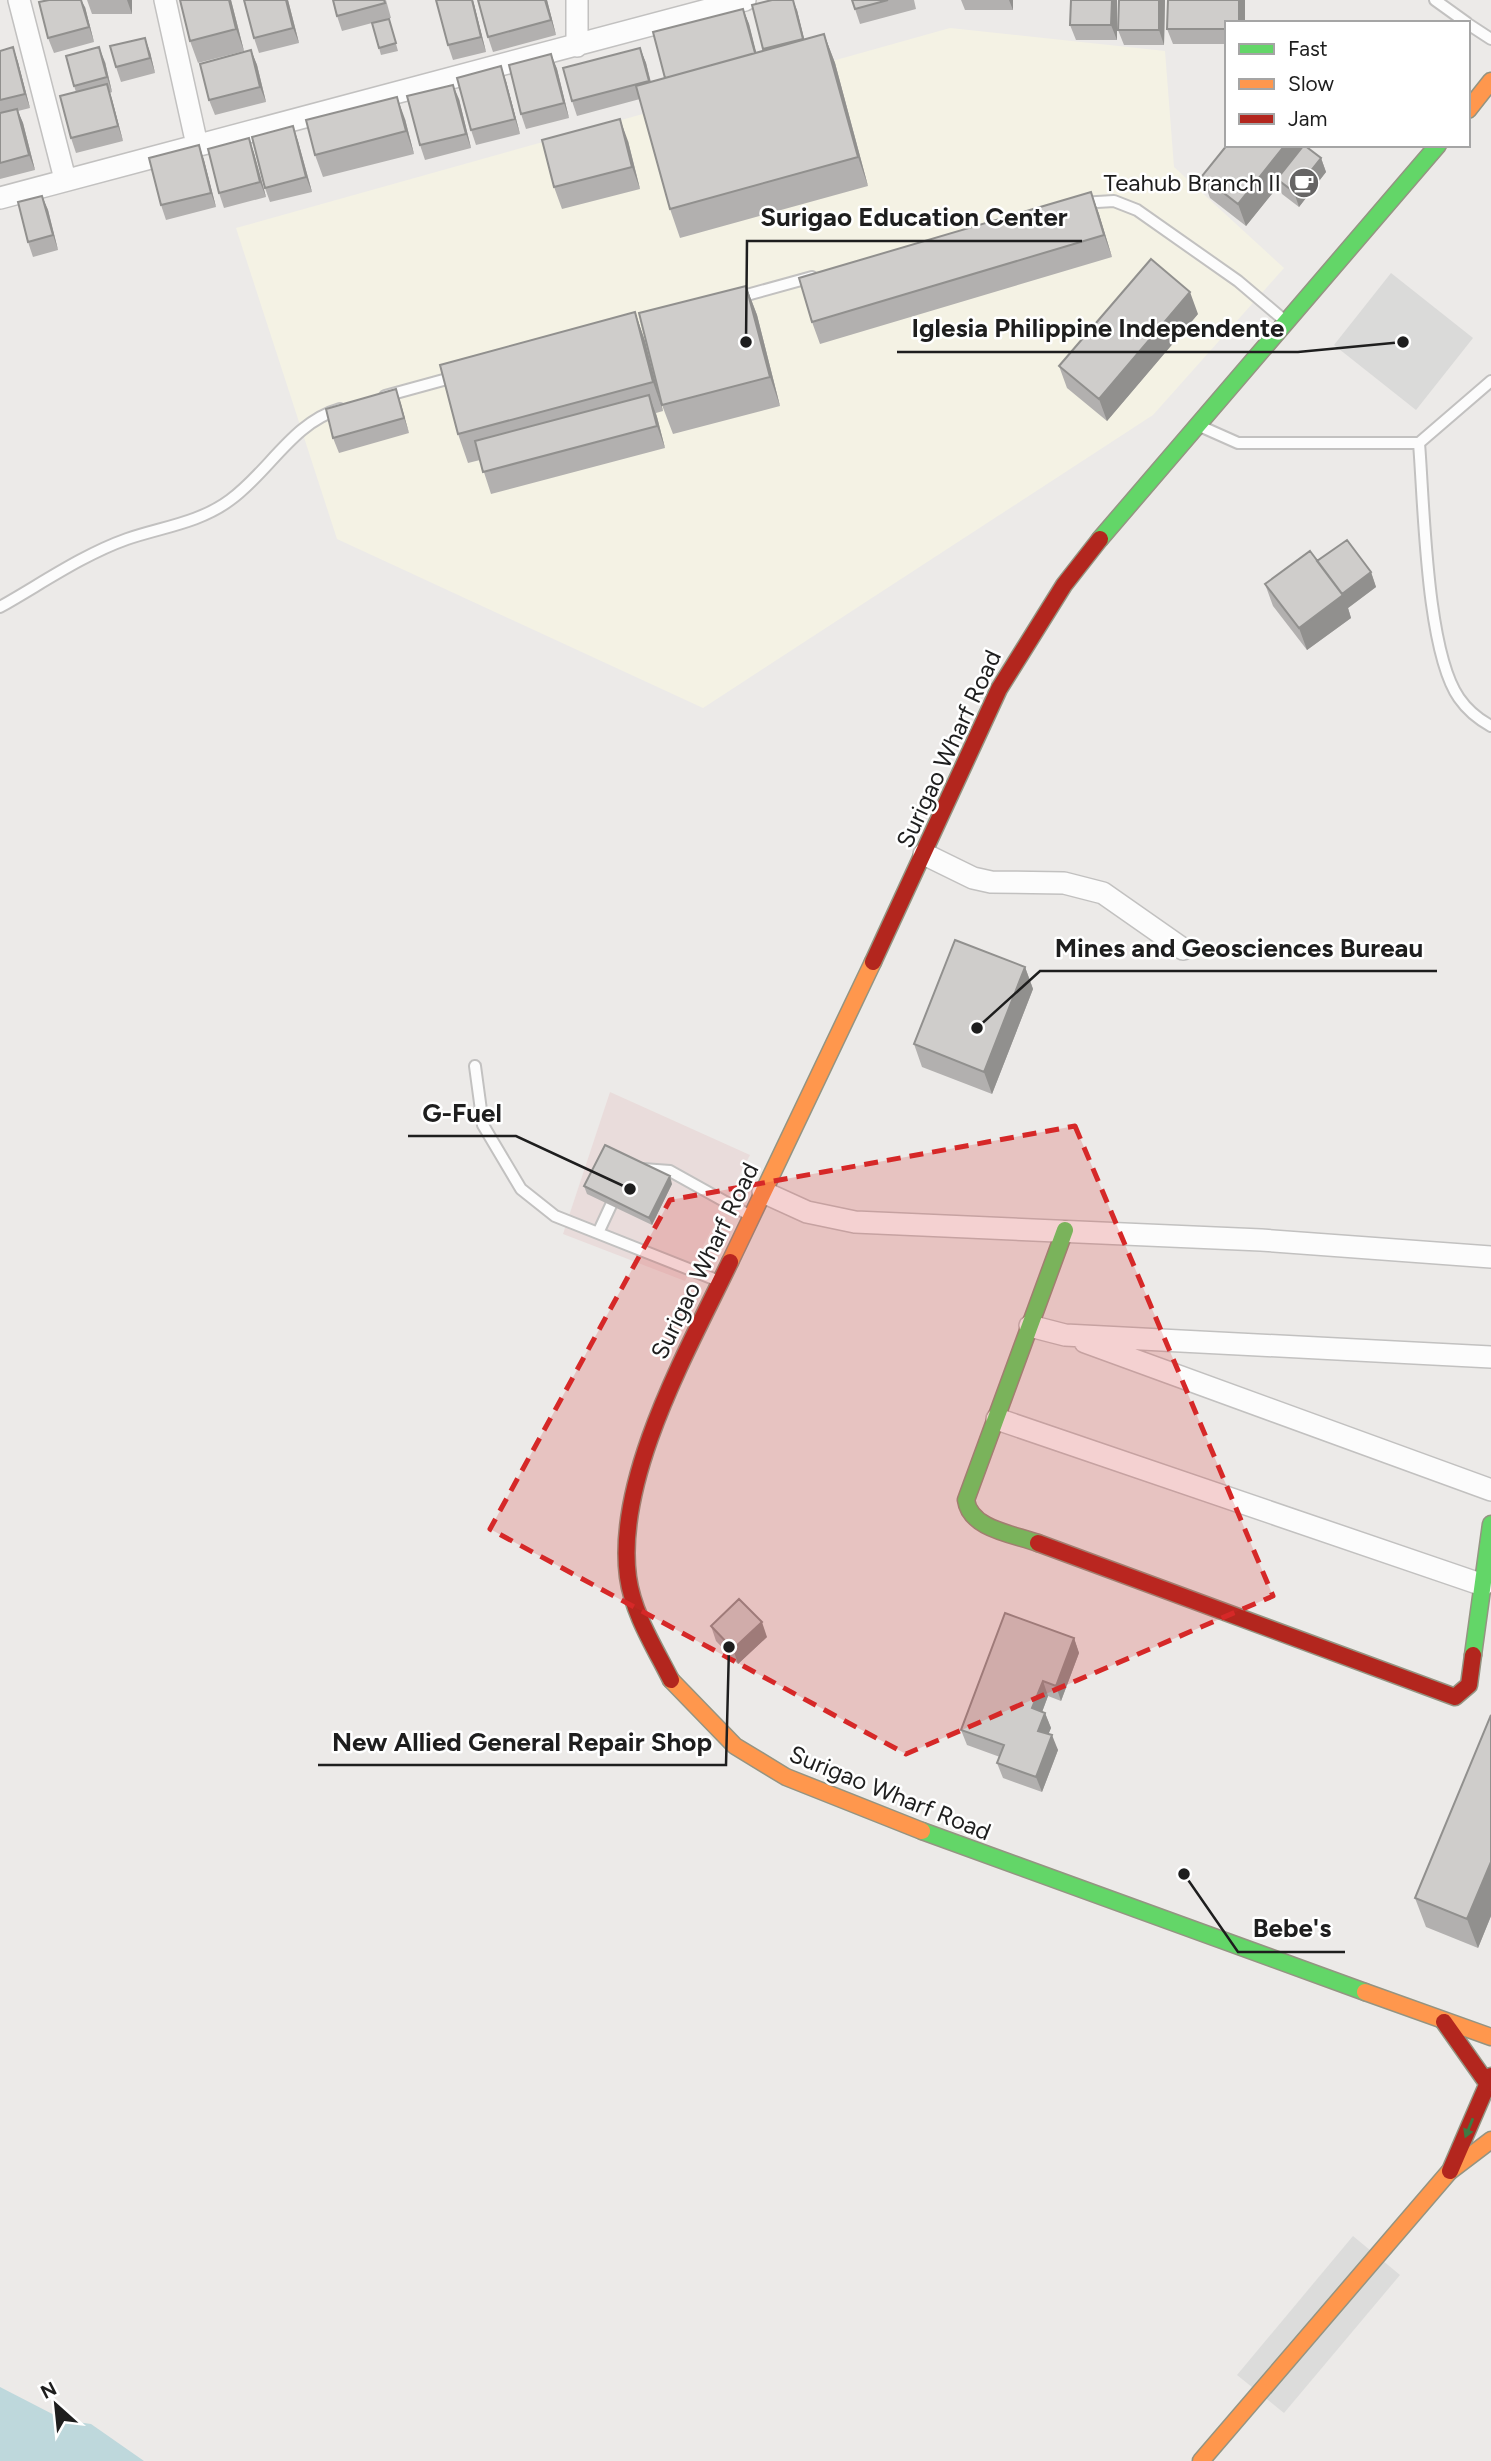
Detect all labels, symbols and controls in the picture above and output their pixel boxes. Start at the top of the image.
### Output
legend [1225,21,1470,147]
text: Fast [1288,36,1328,61]
text: Slow [1288,71,1334,96]
text: Jam [1288,106,1327,131]
cafe icon: Teahub Branch II [1287,166,1321,200]
place label: Teahub Branch II [1103,168,1281,197]
callout: Surigao Education Center [747,194,1082,241]
text: Surigao Education Center [760,201,1068,233]
callout: Iglesia Philippine Independente [897,305,1298,352]
text: Iglesia Philippine Independente [911,312,1285,344]
street label: Surigao Wharf Road [890,645,1007,852]
callout: Mines and Geosciences Bureau [1040,924,1437,971]
text: Mines and Geosciences Bureau [1055,932,1423,964]
callout: G-Fuel [408,1089,516,1136]
text: G-Fuel [422,1097,502,1129]
street label: Surigao Wharf Road [644,1158,765,1364]
callout: New Allied General Repair Shop [318,1718,726,1765]
text: New Allied General Repair Shop [332,1726,712,1758]
street label: Surigao Wharf Road [785,1739,995,1846]
callout: Bebe's [1238,1905,1345,1952]
text: Bebe's [1253,1912,1331,1944]
one-way arrow [1463,2117,1474,2138]
north arrow [21,2370,91,2440]
text: N [37,2377,60,2404]

